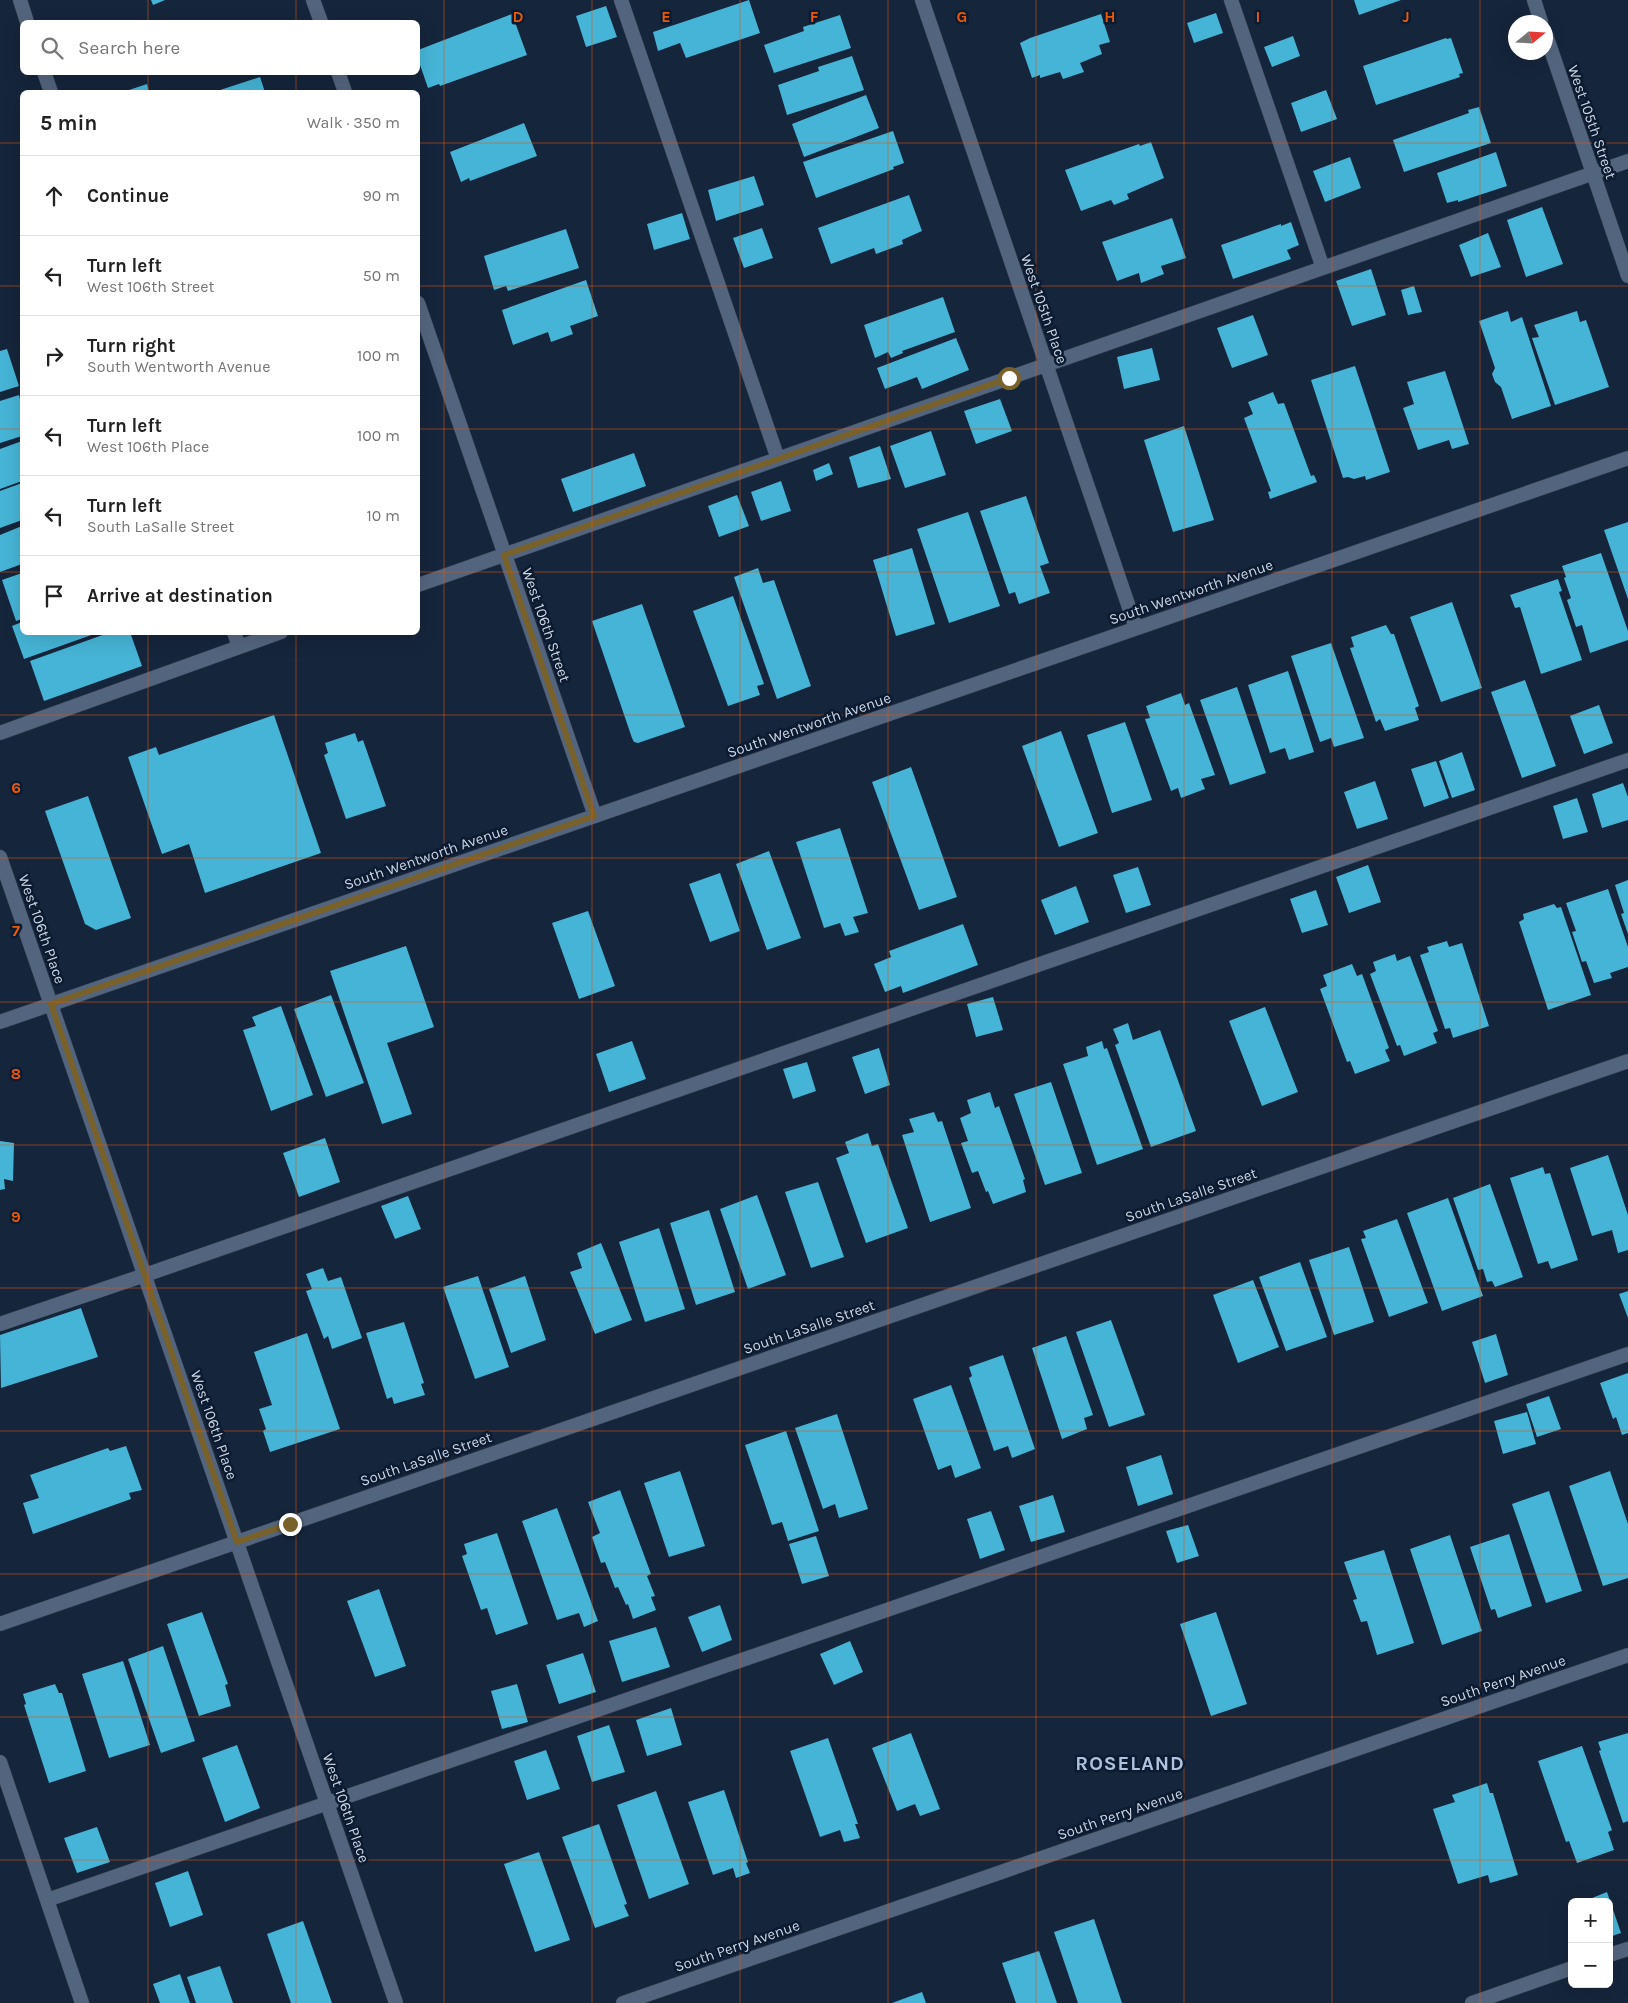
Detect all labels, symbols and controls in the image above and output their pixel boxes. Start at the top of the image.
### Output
text: D [513,7,524,26]
text: E [661,7,671,26]
text: F [810,7,819,26]
text: G [957,7,967,26]
text: H [1104,7,1116,26]
text: I [1256,7,1260,26]
text: J [1402,7,1410,26]
north arrow [1508,15,1553,60]
search box [20,20,420,75]
icon: search [38,34,66,62]
text: Search here [78,37,180,59]
street label: West 105th Street [1564,63,1620,182]
text: 5 min [40,111,97,135]
text: Walk · 350 m [307,113,400,132]
icon: ahead [40,182,68,210]
text: Continue [87,185,169,207]
text: 90 m [362,186,400,205]
street label: West 105th Place [1017,252,1071,366]
text: Turn left [87,255,162,277]
icon: left [40,262,68,290]
text: 50 m [363,266,400,285]
text: West 106th Street [87,277,215,296]
text: Turn right [87,335,176,357]
icon: right [40,342,68,370]
text: 100 m [357,346,400,365]
text: South Wentworth Avenue [87,357,271,376]
route start [998,367,1021,390]
text: Turn left [87,415,162,437]
icon: left [40,422,68,450]
text: 100 m [357,426,400,445]
text: West 106th Place [87,437,209,456]
text: Turn left [87,495,162,517]
icon: left [40,502,68,530]
text: 10 m [366,506,400,525]
text: South LaSalle Street [87,517,234,536]
street label: South Wentworth Avenue [1107,555,1275,629]
street label: West 106th Street [518,566,574,685]
icon: arrive [40,582,68,610]
text: Arrive at destination [87,585,273,607]
street label: South Wentworth Avenue [725,688,893,762]
text: 6 [11,778,21,797]
street label: South Wentworth Avenue [342,820,510,894]
street label: West 106th Place [15,872,69,986]
text: 7 [12,921,20,940]
text: 8 [11,1064,21,1083]
street label: South LaSalle Street [1123,1164,1260,1226]
text: 9 [11,1207,21,1226]
street label: South LaSalle Street [741,1296,878,1358]
street label: West 106th Place [187,1368,241,1482]
street label: South LaSalle Street [358,1428,495,1490]
route end [279,1513,302,1536]
street label: South Perry Avenue [1438,1651,1568,1711]
street label: West 106th Place [319,1751,373,1865]
district label: ROSELAND [1075,1752,1185,1775]
street label: South Perry Avenue [1055,1784,1185,1844]
map controls [1568,1898,1613,1988]
button: + [1568,1898,1613,1943]
street label: South Perry Avenue [672,1916,802,1976]
button: − [1568,1943,1613,1988]

